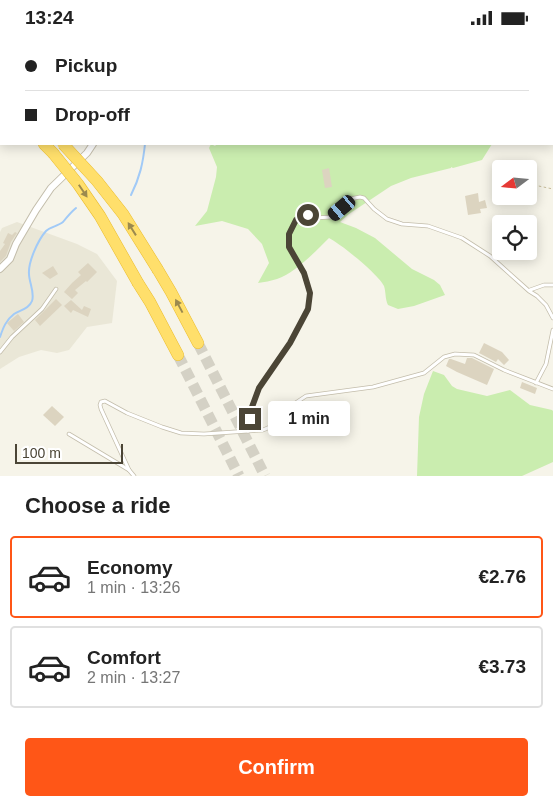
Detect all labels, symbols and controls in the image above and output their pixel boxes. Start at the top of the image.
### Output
text: 13:24 [25,7,74,28]
text: Pickup [55,55,117,76]
text: Drop-off [55,104,130,125]
north arrow [492,160,538,205]
map controls [492,160,537,260]
one-way arrow [78,184,88,198]
car [325,193,358,223]
route start [297,204,319,226]
button: locate [492,215,537,260]
one-way arrow [127,222,137,236]
one-way arrow [175,299,183,314]
callout: 1 min [268,401,350,437]
route end [239,408,261,430]
text: 1 min [288,410,330,427]
scale bar [15,441,122,464]
text: 100 m [22,445,61,461]
text: Choose a ride [25,493,170,518]
icon: car [27,555,72,600]
text: Economy [87,557,173,578]
text: €2.76 [478,566,526,587]
text: 1 min · 13:26 [87,579,180,596]
icon: car [27,645,72,690]
text: Comfort [87,647,161,668]
text: €3.73 [478,656,526,677]
text: 2 min · 13:27 [87,669,180,686]
button: Confirm [25,738,528,796]

